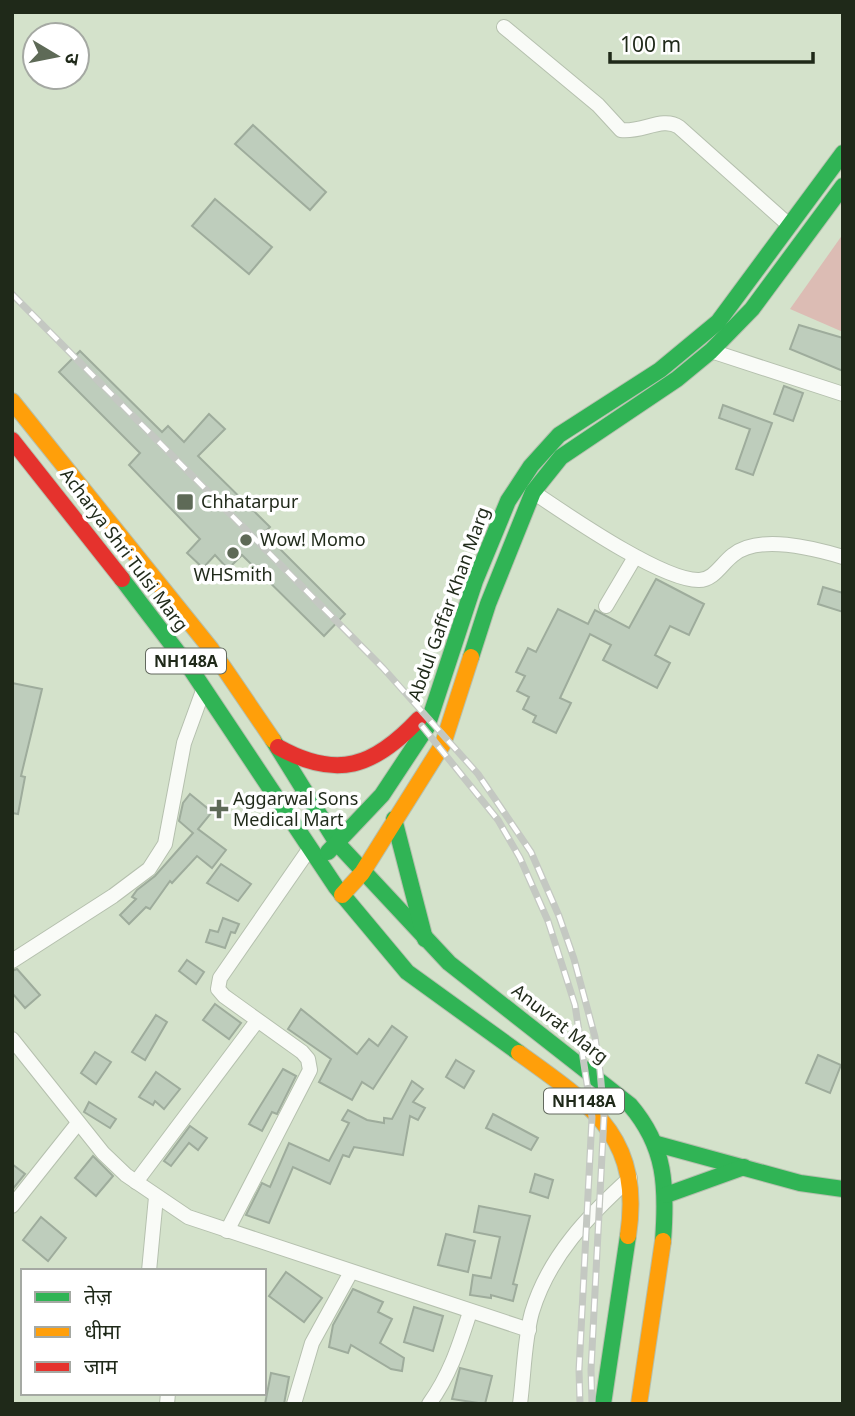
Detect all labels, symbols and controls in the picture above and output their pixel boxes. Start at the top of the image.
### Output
north arrow [21,21,91,91]
scale bar [610,21,813,65]
text: 100 m [620,30,681,58]
text: उ [59,51,87,68]
street label: Acharya Shri Tulsi Marg [56,463,194,636]
place label: Chhatarpur [201,489,299,513]
marker: Chhatarpur [175,492,195,512]
street label: Abdul Gaffar Khan Marg [402,503,494,704]
place label: Wow! Momo [260,527,366,551]
marker: Wow! Momo [238,532,254,548]
marker: WHSmith [225,545,241,561]
place label: WHSmith [193,562,273,586]
road number: NH148A [146,648,226,674]
place label: Aggarwal Sons Medical Mart [233,786,358,831]
marker: Aggarwal Sons Medical Mart [211,801,227,817]
street label: Anuvrat Marg [508,978,614,1068]
road number: NH148A [544,1088,624,1114]
legend [21,1269,266,1395]
text: तेज़ [84,1282,112,1310]
text: धीमा [84,1317,121,1345]
text: जाम [84,1352,118,1380]

